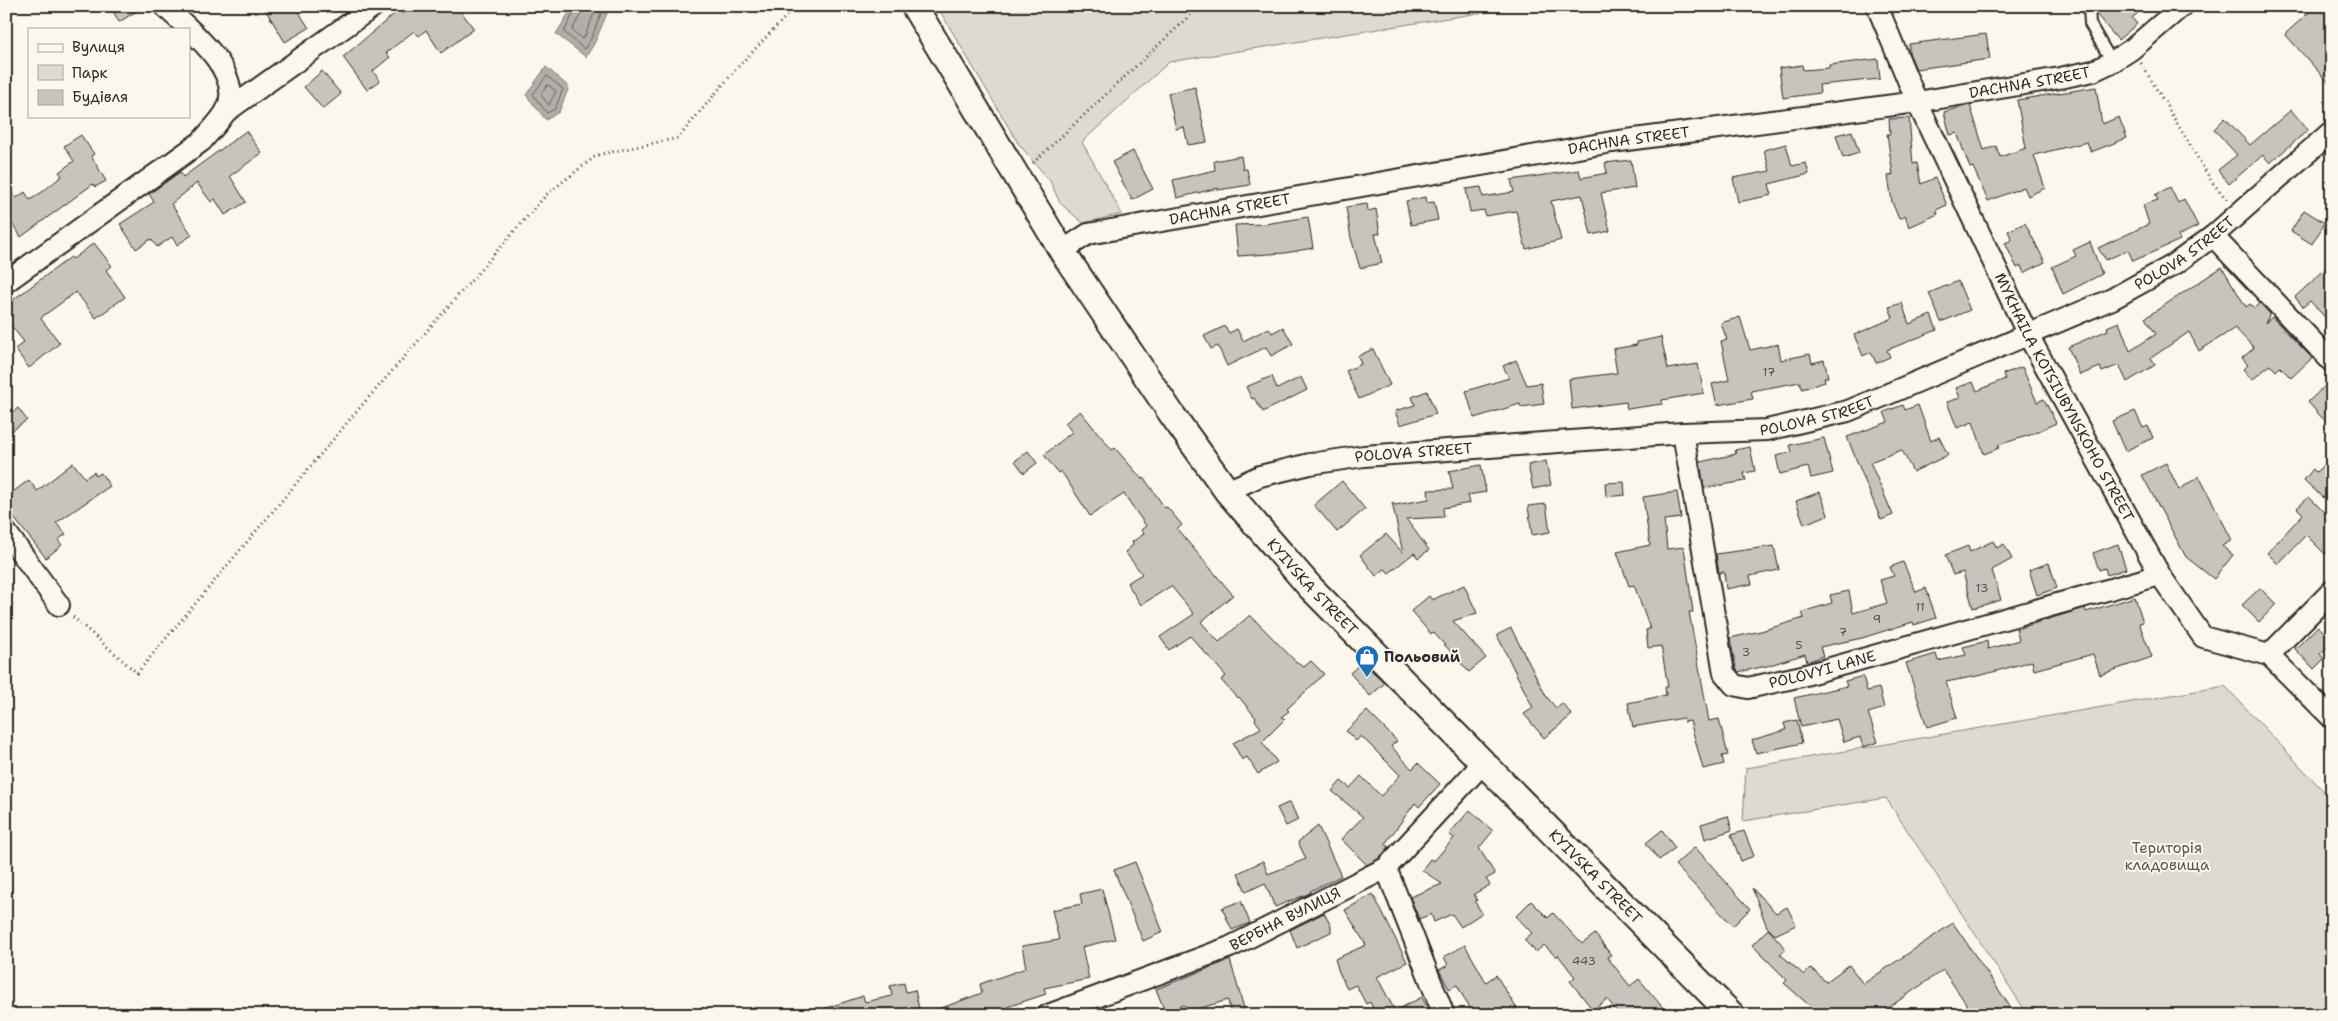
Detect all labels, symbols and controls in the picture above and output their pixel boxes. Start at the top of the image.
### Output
legend [28,28,190,118]
text: Вулиця [72,37,125,57]
street label: DACHNA STREET [1968,62,2092,103]
text: Парк [72,63,108,83]
text: Будівля [72,87,128,107]
street label: DACHNA STREET [1566,122,1691,160]
street label: DACHNA STREET [1168,189,1292,230]
street label: POLOVA STREET [2131,212,2239,295]
street label: MYKHAILA KOTSIUBYNSKOHO STREET [1990,270,2139,525]
house number: 17 [1763,364,1775,380]
street label: POLOVA STREET [1760,391,1877,440]
street label: POLOVA STREET [1353,438,1473,467]
street label: KYIVSKA STREET [1263,534,1362,640]
house number: 13 [1976,580,1988,596]
house number: 11 [1915,599,1925,615]
house number: 9 [1873,611,1881,627]
house number: 7 [1839,624,1847,640]
house number: 5 [1795,637,1803,653]
shop icon: Польовий [1354,644,1380,678]
house number: 3 [1742,644,1750,660]
street label: POLOVYI LANE [1767,646,1878,693]
place label: Польовий [1384,647,1461,667]
street label: KYIVSKA STREET [1544,825,1647,928]
park label: Територія кладовища [2125,838,2210,875]
street label: ВЕРБНА ВУЛИЦЯ [1226,883,1344,956]
house number: 443 [1572,953,1596,969]

